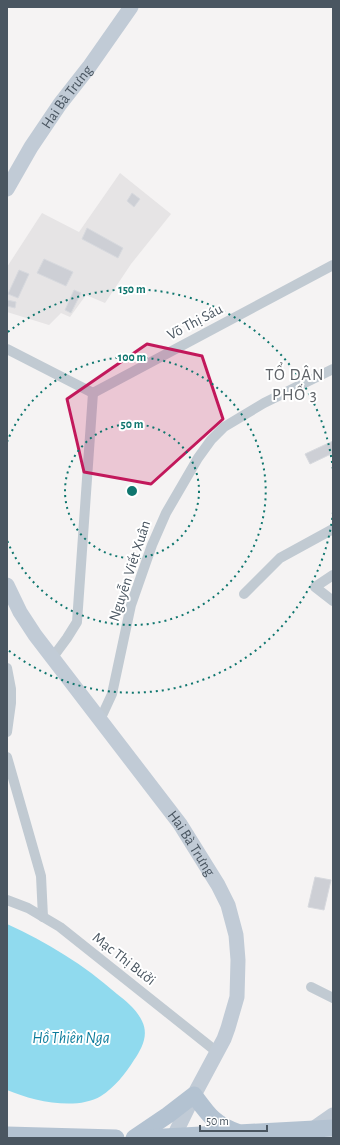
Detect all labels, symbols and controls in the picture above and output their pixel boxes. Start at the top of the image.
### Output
street label: Hai Bà Trưng [38,62,95,131]
text: 150 m [118,283,146,295]
street label: Võ Thị Sáu [165,301,225,343]
text: 100 m [118,351,146,363]
district label: TỔ DÂN PHỐ 3 [265,362,325,403]
text: 50 m [121,418,144,430]
centre of rings [125,484,139,498]
street label: Nguyễn Viết Xuân [106,518,153,623]
street label: Hai Bà Trưng [165,808,218,879]
street label: Mạc Thị Bưởi [90,930,158,988]
water label: Hồ Thiên Nga [32,1030,110,1046]
scale bar [200,1107,267,1133]
text: 50 m [206,1115,229,1127]

